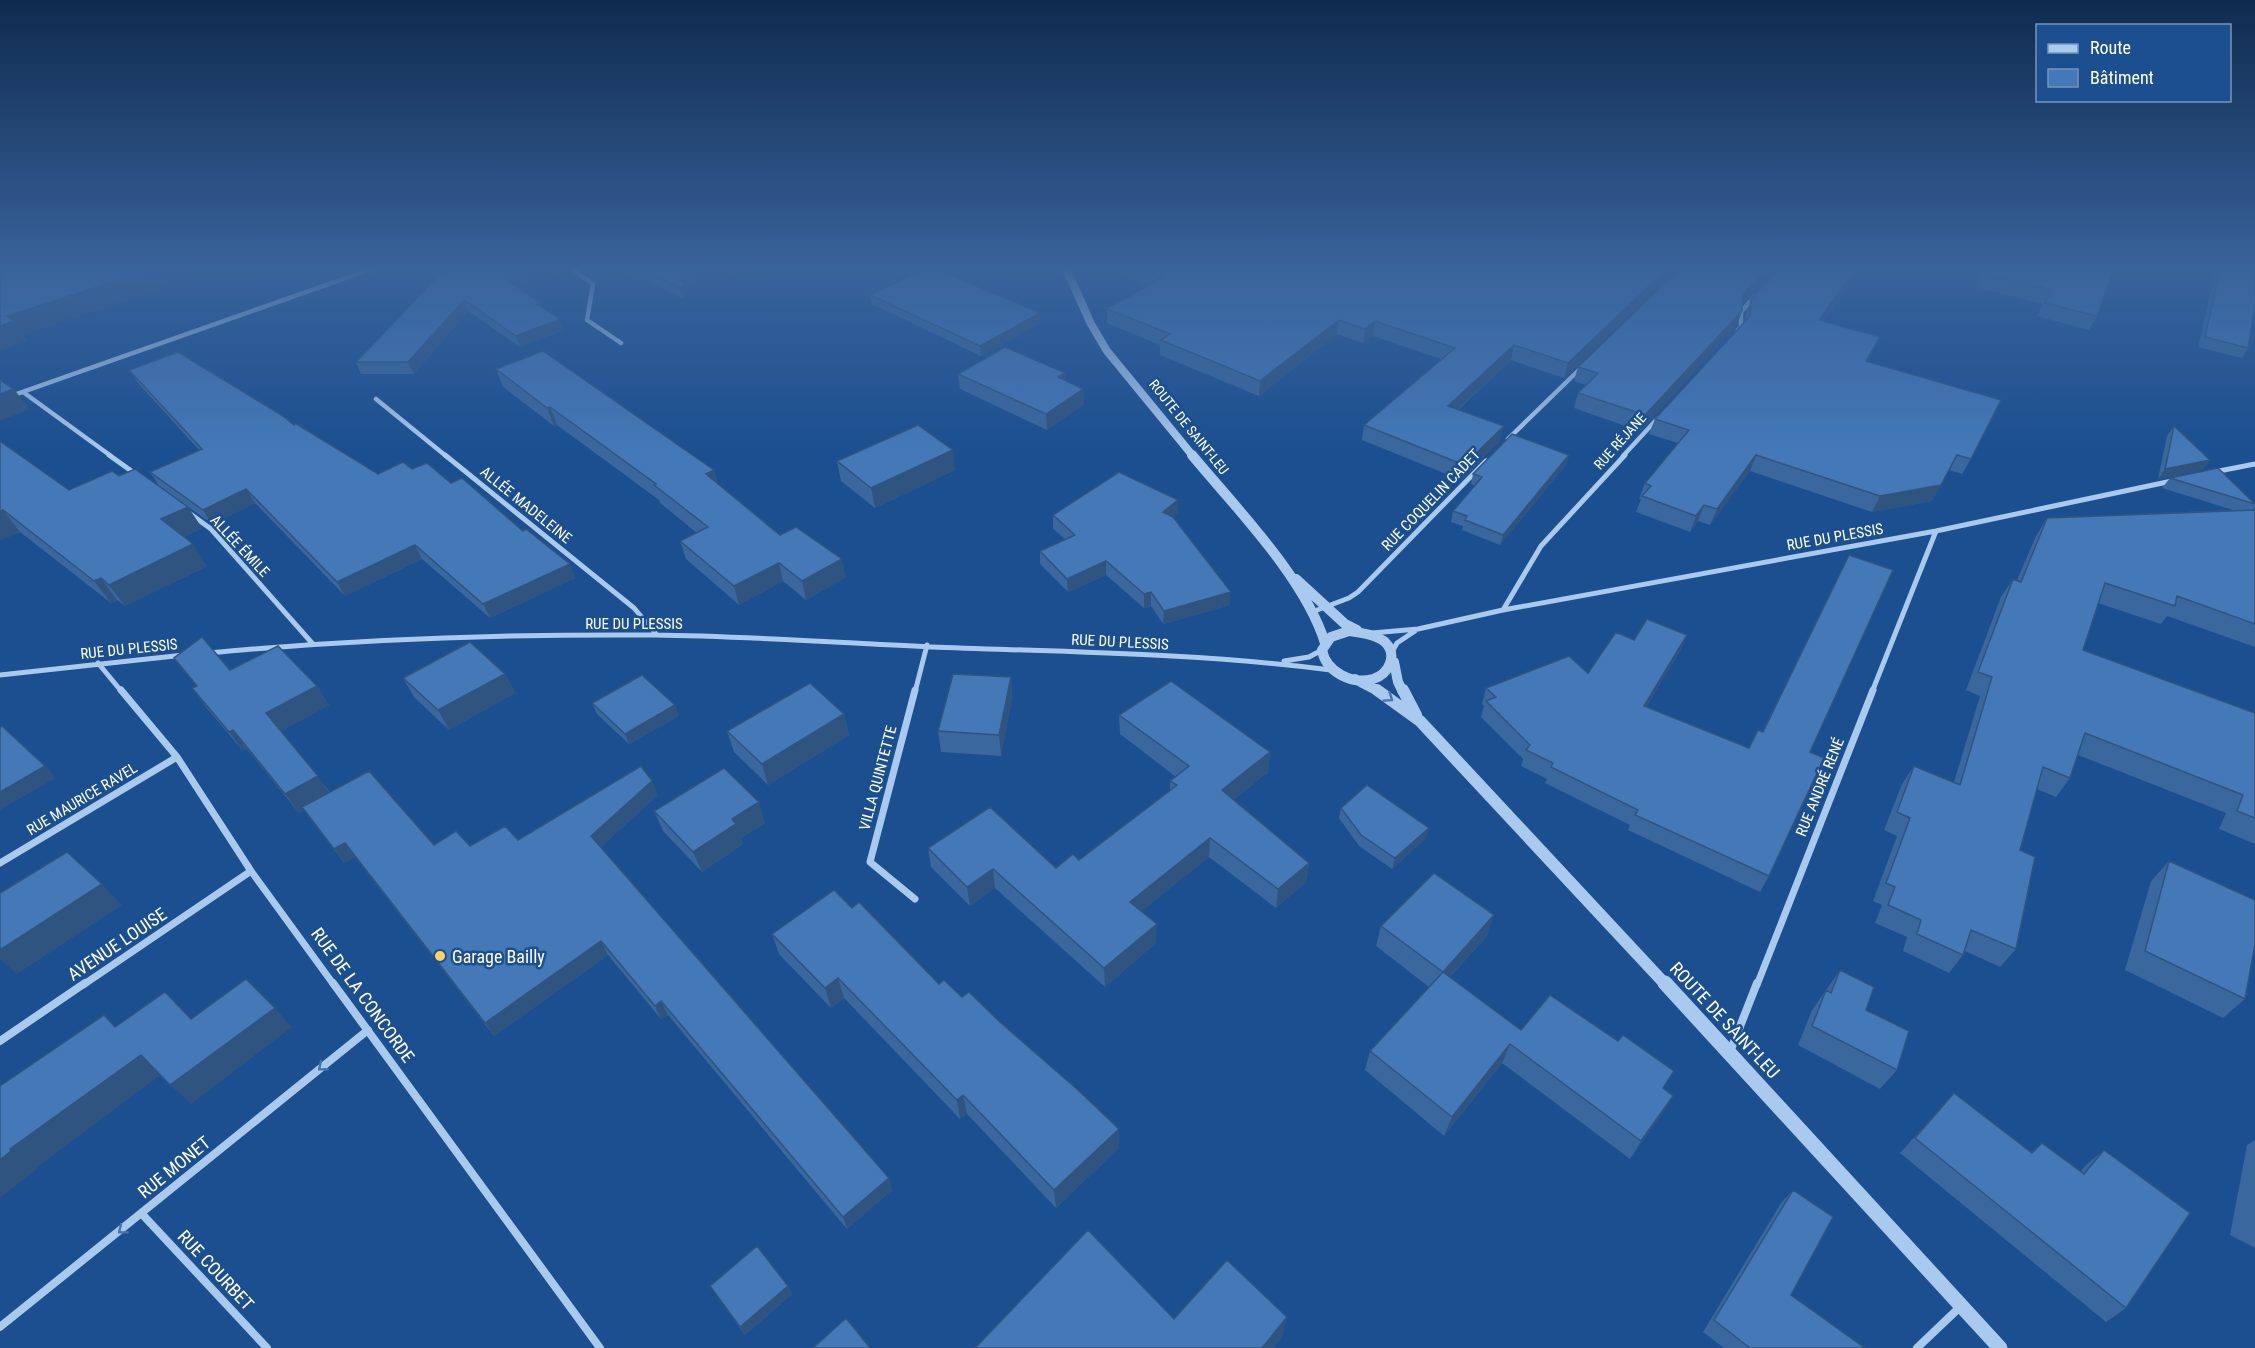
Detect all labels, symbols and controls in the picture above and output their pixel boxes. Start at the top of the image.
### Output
legend [2036,24,2231,102]
text: Route [2090,37,2131,58]
text: Bâtiment [2090,67,2154,88]
street label: ROUTE DE SAINT-LEU [1146,376,1232,478]
street label: RUE RÉJANE [1590,409,1649,472]
street label: RUE COQUELIN CADET [1378,445,1484,555]
street label: ALLÉE MADELEINE [477,463,575,547]
street label: ALLÉE ÉMILE [207,511,273,581]
street label: RUE DU PLESSIS [1785,520,1885,554]
street label: RUE DU PLESSIS [585,615,683,633]
street label: RUE DU PLESSIS [1071,630,1169,654]
street label: RUE DU PLESSIS [79,635,179,663]
one-way arrow [1382,691,1393,702]
street label: VILLA QUINTETTE [855,724,901,832]
street label: RUE ANDRÉ RENÉ [1792,735,1848,839]
street label: RUE MAURICE RAVEL [23,759,141,839]
street label: AVENUE LOUISE [64,903,170,985]
street label: RUE DE LA CONCORDE [307,924,419,1066]
place label: Garage Bailly [452,946,545,967]
marker: Garage Bailly [433,949,447,963]
street label: ROUTE DE SAINT-LEU [1666,958,1784,1082]
one-way arrow [318,1060,329,1071]
street label: RUE MONET [134,1132,214,1202]
one-way arrow [118,1222,129,1233]
street label: RUE COURBET [174,1226,258,1314]

